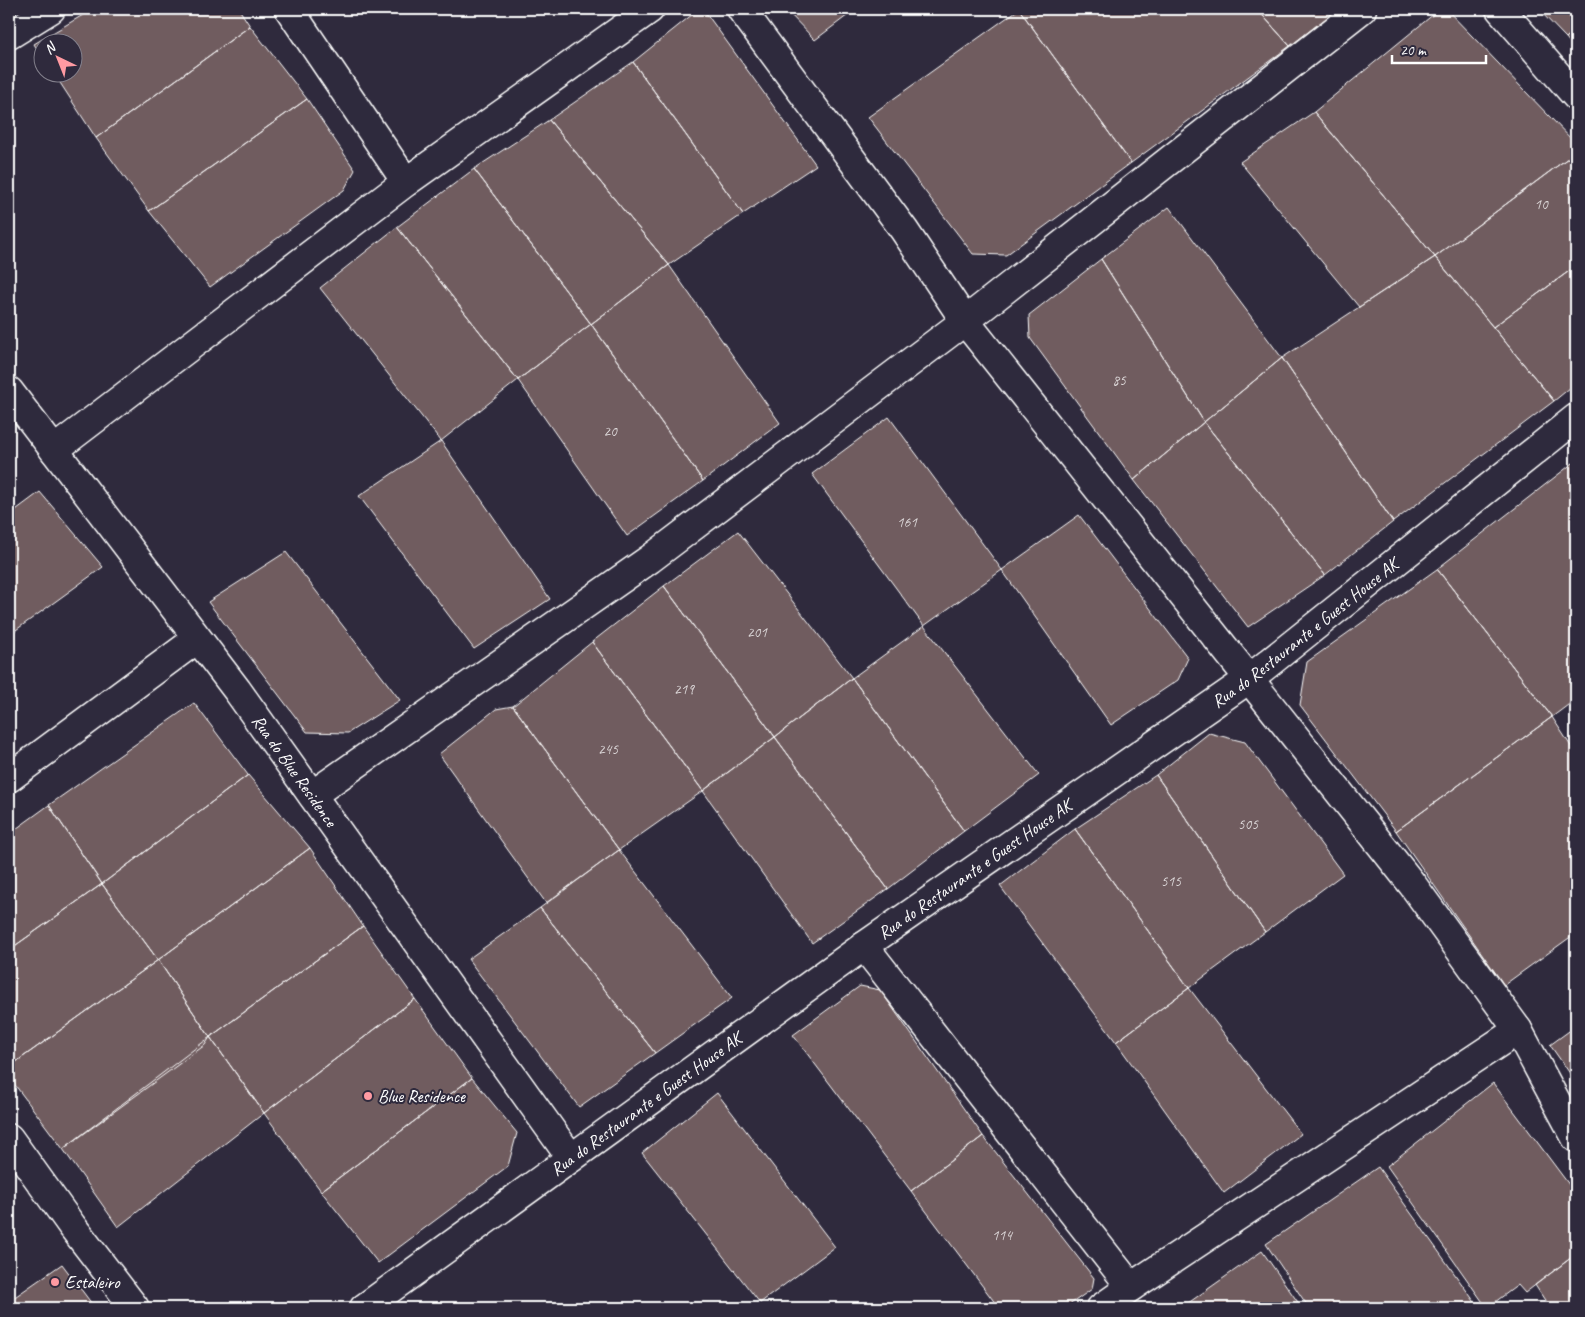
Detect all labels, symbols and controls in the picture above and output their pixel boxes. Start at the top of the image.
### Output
north arrow [32,32,82,82]
scale bar [1392,32,1486,64]
text: N [41,38,60,58]
text: 20 m [1400,41,1427,60]
house number: 10 [1534,195,1549,214]
house number: 85 [1112,371,1127,390]
house number: 20 [603,422,618,441]
house number: 161 [897,513,918,532]
street label: Rua do Restaurante e Guest House AK [1207,551,1406,713]
house number: 201 [747,623,768,642]
house number: 219 [674,680,695,699]
street label: Rua do Blue Residence [247,710,343,832]
house number: 245 [598,740,619,759]
street label: Rua do Restaurante e Guest House AK [874,792,1079,944]
house number: 505 [1238,815,1259,834]
house number: 515 [1161,872,1182,891]
street label: Rua do Restaurante e Guest House AK [546,1025,749,1180]
place label: Blue Residence [378,1085,466,1107]
marker: Blue Residence [362,1090,374,1102]
house number: 114 [992,1226,1013,1245]
place label: Estaleiro [65,1271,121,1293]
marker: Estaleiro [49,1276,61,1288]

